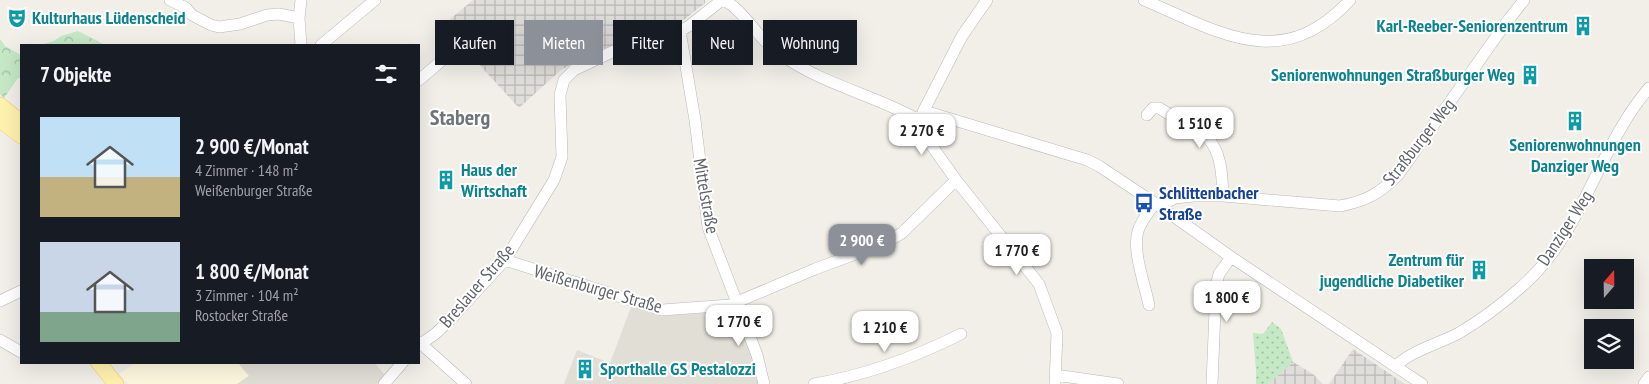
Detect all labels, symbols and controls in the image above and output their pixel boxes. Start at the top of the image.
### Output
place label: Kulturhaus Lüdenscheid [32,6,186,29]
theatre icon: Kulturhaus Lüdenscheid [6,7,28,29]
place label: Karl-Reeber-Seniorenzentrum [1377,14,1568,37]
building icon: Karl-Reeber-Seniorenzentrum [1572,15,1594,37]
chip: Kaufen [435,20,514,65]
chip: Mieten [524,20,603,65]
chip: Filter [613,20,682,65]
chip: Neu [692,20,753,65]
chip: Wohnung [763,20,857,65]
icon: filters [372,60,400,88]
text: 7 Objekte [40,61,112,88]
place label: Seniorenwohnungen Straßburger Weg [1271,63,1515,86]
building icon: Seniorenwohnungen Straßburger Weg [1519,64,1541,86]
street label: Straßburger Weg [1377,94,1460,190]
district label: Staberg [430,103,490,131]
pin: 1 510 € [1154,106,1246,149]
building icon: Seniorenwohnungen Danziger Weg [1564,110,1586,132]
text: 1 510 € [1178,113,1222,133]
pin: 2 270 € [876,114,968,156]
text: 2 270 € [900,120,944,140]
text: 2 900 €/Monat [195,133,309,160]
place label: Seniorenwohnungen Danziger Weg [1509,133,1641,177]
icon: home [80,137,140,197]
street label: Mittelstraße [689,156,724,235]
place label: Haus der Wirtschaft [460,158,528,202]
text: 4 Zimmer · 148 m² [195,160,299,180]
building icon: Haus der Wirtschaft [435,169,457,191]
text: Weißenburger Straße [195,180,313,200]
place label: Schlittenbacher Straße [1159,181,1259,225]
street label: Danziger Weg [1532,186,1597,270]
bus stop icon: Schlittenbacher Straße [1133,192,1155,214]
pin: 2 900 € [816,224,908,266]
text: 2 900 € [840,230,884,250]
pin: 1 770 € [971,234,1063,276]
street label: Breslauer Straße [434,239,519,332]
text: 1 770 € [995,240,1039,260]
place label: Zentrum für jugendliche Diabetiker [1319,248,1465,292]
text: 1 800 €/Monat [195,258,309,285]
street label: Weißenburger Straße [531,259,665,318]
building icon: Zentrum für jugendliche Diabetiker [1468,259,1490,281]
north arrow [1584,259,1634,309]
map controls [1584,259,1634,369]
icon: home [80,262,140,322]
pin: 1 800 € [1181,280,1273,323]
text: 3 Zimmer · 104 m² [195,285,299,305]
text: 1 800 € [1205,287,1249,307]
pin: 1 770 € [693,304,785,347]
text: Rostocker Straße [195,305,288,325]
pin: 1 210 € [839,310,931,353]
text: 1 770 € [717,311,761,331]
text: 1 210 € [863,317,907,337]
button: layers [1584,319,1634,369]
place label: Sporthalle GS Pestalozzi [600,357,756,380]
building icon: Sporthalle GS Pestalozzi [574,358,596,380]

